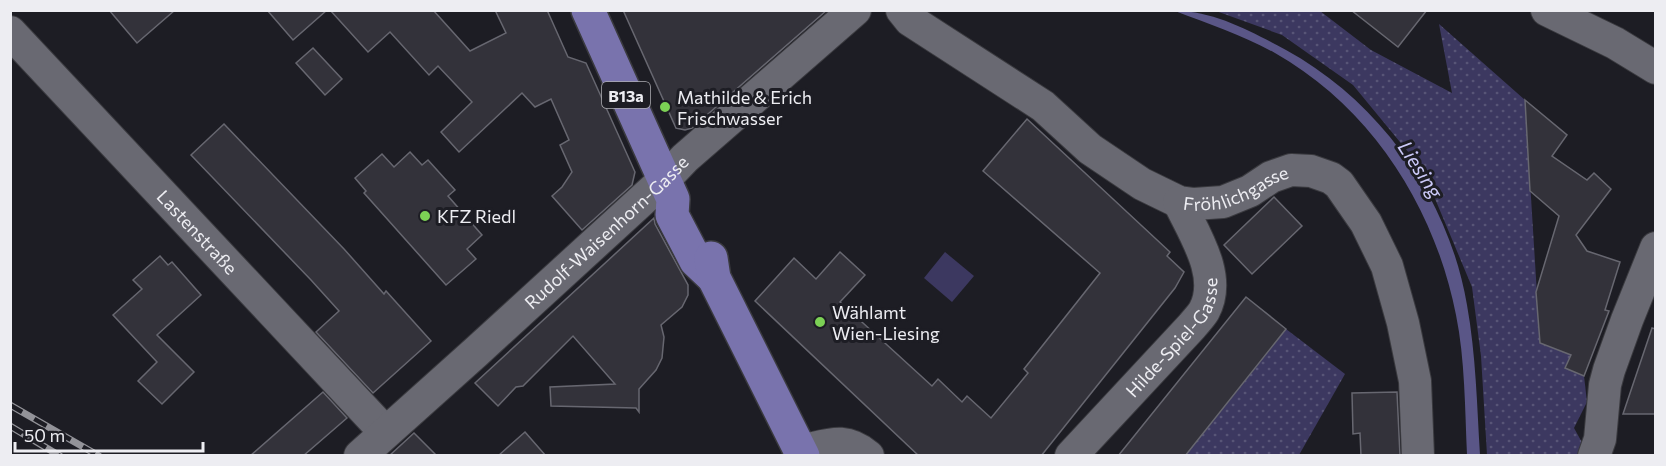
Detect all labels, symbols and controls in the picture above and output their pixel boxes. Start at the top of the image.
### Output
road number: B13a [602,82,650,108]
place label: Mathilde & Erich Frischwasser [677,86,812,129]
marker: Mathilde & Erich Frischwasser [658,100,672,114]
water label: Liesing [1394,136,1449,203]
street label: Rudolf-Waisenhorn-Gasse [520,151,693,313]
street label: Fröhlichgasse [1182,161,1291,215]
street label: Lastenstraße [153,185,242,279]
place label: KFZ Riedl [437,205,516,227]
marker: KFZ Riedl [418,209,432,223]
street label: Hilde-Spiel-Gasse [1121,277,1221,401]
place label: Wählamt Wien-Liesing [832,301,940,344]
marker: Wählamt Wien-Liesing [813,315,827,329]
scale bar [15,415,202,453]
text: 50 m [24,424,65,446]

